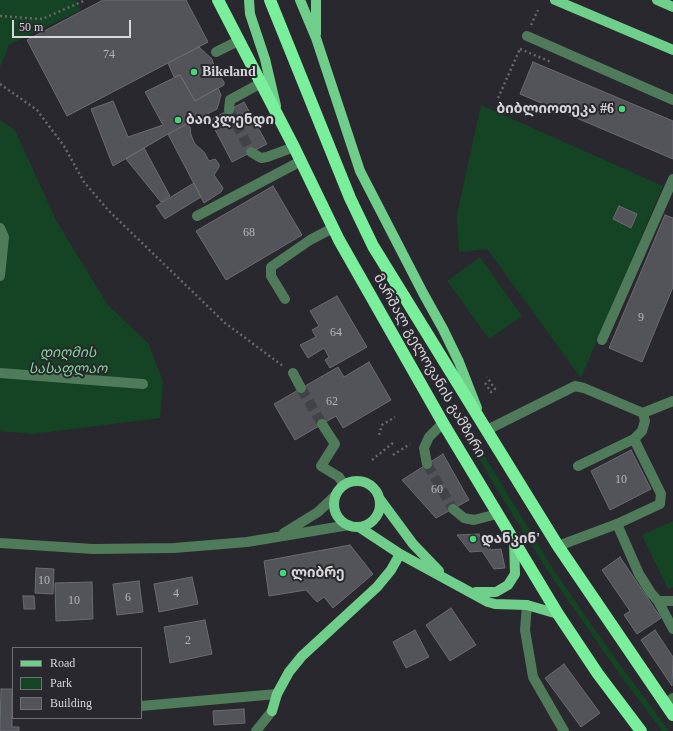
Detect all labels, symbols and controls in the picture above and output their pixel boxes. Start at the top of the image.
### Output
scale bar [14,12,133,38]
text: 50 m [19,20,43,34]
house number: 74 [103,48,115,62]
place label: Bikeland [202,64,256,80]
marker: Bikeland [189,67,199,77]
place label: ბიბლიოთეკა #6 [496,101,614,117]
marker: ბიბლიოთეკა #6 [617,104,627,114]
place label: ბაიკლენდი [186,112,274,128]
marker: ბაიკლენდი [173,115,183,125]
house number: 68 [243,226,255,240]
street label: მარშალ გელოვანის გამზირი [369,271,489,461]
house number: 9 [638,311,644,325]
house number: 64 [330,326,342,340]
park label: დიღმის სასაფლაო [29,345,107,378]
house number: 62 [326,395,338,409]
house number: 10 [615,473,627,487]
house number: 60 [431,483,443,497]
place label: დანკინ' [481,531,540,547]
marker: დანკინ' [468,534,478,544]
place label: ლიბრე [291,565,345,581]
marker: ლიბრე [278,568,288,578]
house number: 10 [38,574,50,588]
house number: 4 [173,587,179,601]
house number: 6 [125,591,131,605]
house number: 10 [68,594,80,608]
house number: 2 [185,634,191,648]
legend [12,647,142,719]
text: Road [50,656,75,670]
text: Park [50,676,72,690]
text: Building [50,696,92,710]

